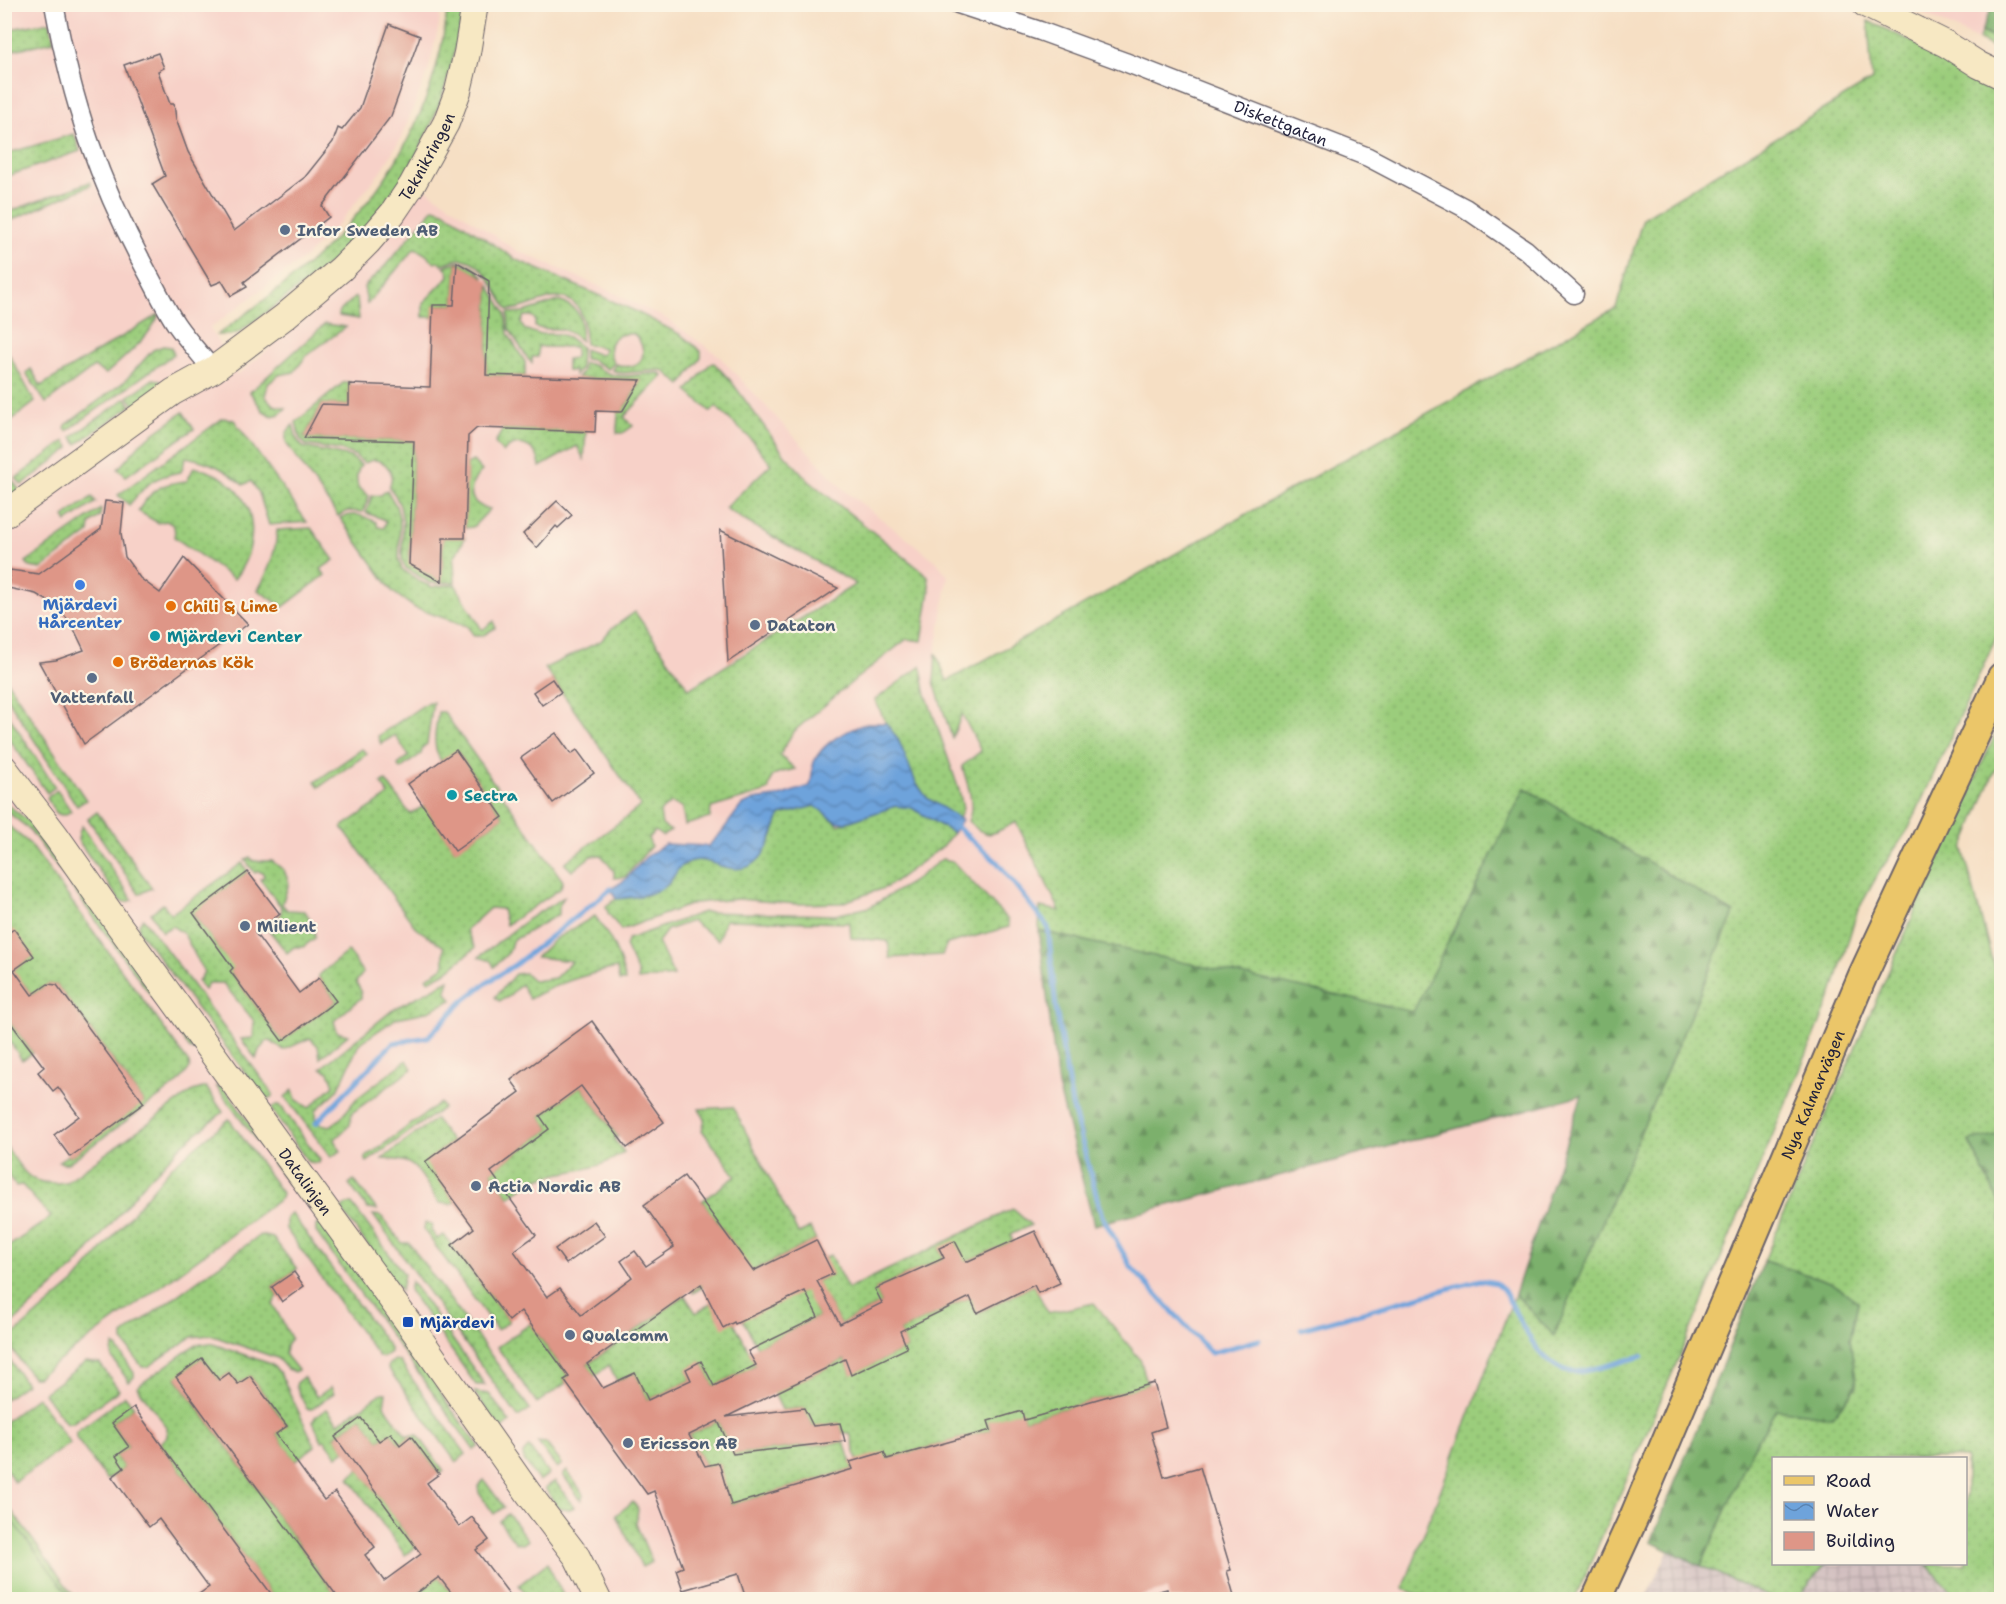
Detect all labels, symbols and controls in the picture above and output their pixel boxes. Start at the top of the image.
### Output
street label: Diskettgatan [1231,96,1331,151]
street label: Teknikringen [394,110,460,205]
place label: Infor Sweden AB [297,220,438,241]
marker: Infor Sweden AB [278,223,292,237]
marker: Mjärdevi Hårcenter [73,578,87,592]
place label: Mjärdevi Hårcenter [38,594,122,633]
place label: Chili & Lime [183,596,278,617]
marker: Chili & Lime [164,599,178,613]
place label: Dataton [767,615,836,636]
marker: Dataton [748,618,762,632]
place label: Mjärdevi Center [167,626,303,647]
marker: Mjärdevi Center [148,629,162,643]
place label: Brödernas Kök [130,652,254,673]
marker: Brödernas Kök [111,655,125,669]
marker: Vattenfall [85,671,99,685]
place label: Vattenfall [50,687,134,708]
place label: Sectra [464,785,518,806]
marker: Sectra [445,788,459,802]
place label: Milient [257,916,317,937]
marker: Milient [238,919,252,933]
street label: Nya Kalmarvägen [1776,1026,1850,1163]
street label: Datalinjen [274,1144,337,1220]
place label: Actia Nordic AB [488,1176,621,1197]
marker: Actia Nordic AB [469,1179,483,1193]
place label: Mjärdevi [420,1312,495,1333]
marker: Mjärdevi [401,1315,415,1329]
place label: Qualcomm [582,1325,669,1346]
marker: Qualcomm [563,1328,577,1342]
place label: Ericsson AB [640,1433,738,1454]
marker: Ericsson AB [621,1436,635,1450]
legend [1772,1457,1967,1565]
text: Road [1826,1469,1871,1493]
text: Water [1826,1499,1879,1523]
text: Building [1826,1529,1895,1553]

